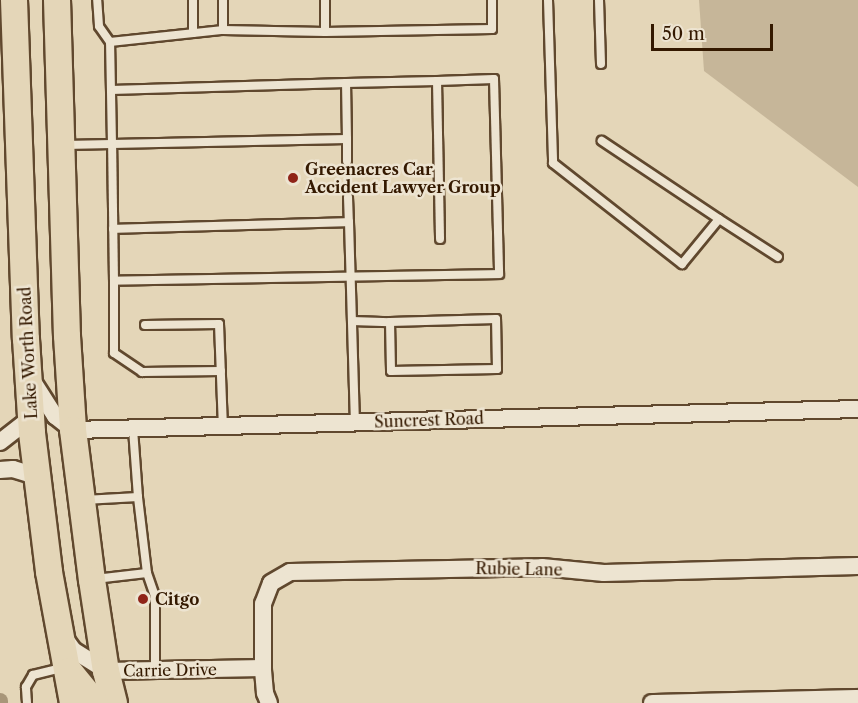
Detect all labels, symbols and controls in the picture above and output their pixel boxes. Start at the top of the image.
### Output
scale bar [654,12,776,50]
text: 50 m [662,23,705,45]
place label: Greenacres Car Accident Lawyer Group [305,159,501,197]
marker: Greenacres Car Accident Lawyer Group [286,171,300,185]
street label: Lake Worth Road [15,286,41,420]
street label: Suncrest Road [374,408,484,432]
street label: Rubie Lane [475,559,563,579]
place label: Citgo [155,589,199,609]
marker: Citgo [136,592,150,606]
street label: Carrie Drive [123,660,217,680]

